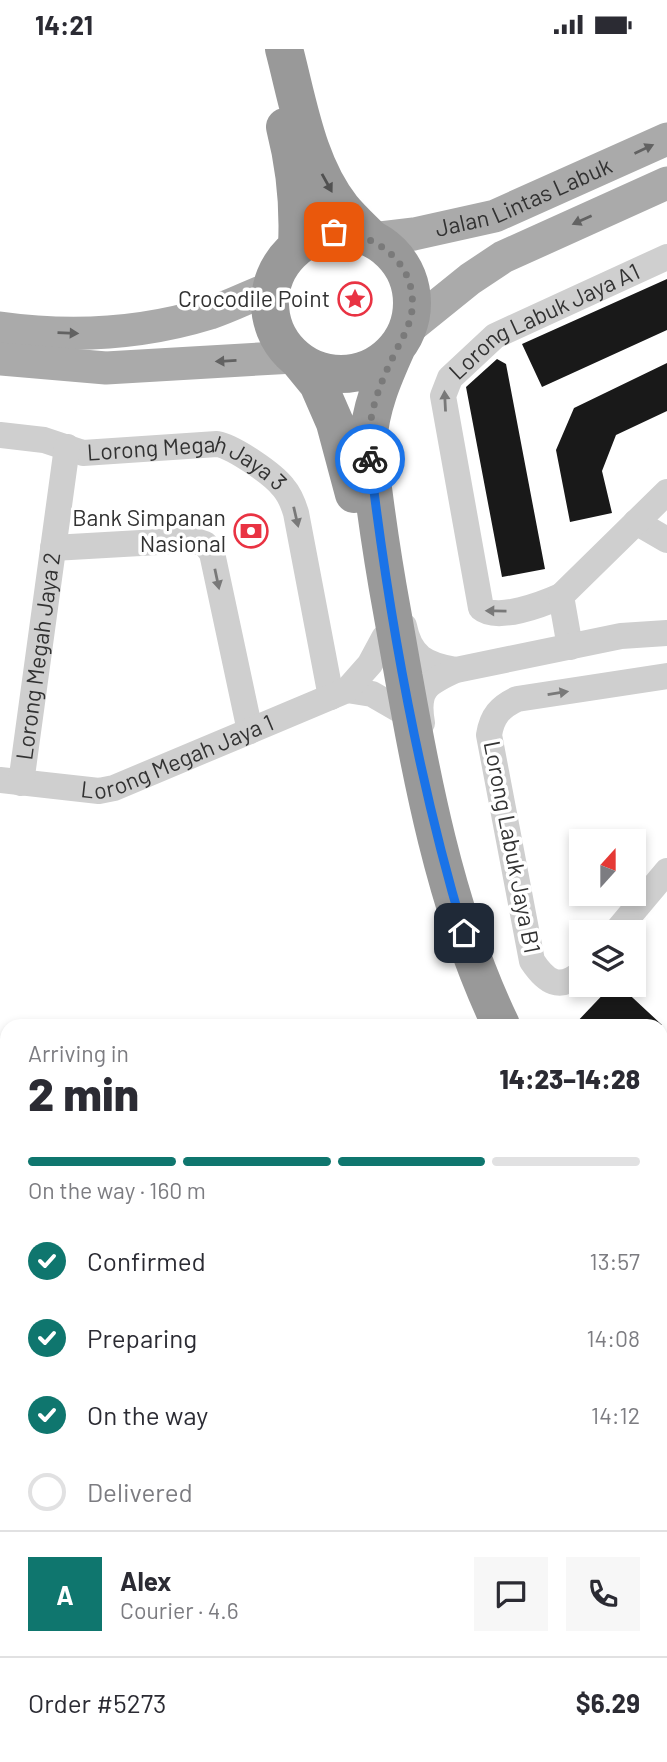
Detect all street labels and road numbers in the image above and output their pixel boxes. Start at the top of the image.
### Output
street label: Jalan Lintas Labuk [432,151,616,242]
street label: Lorong Labuk Jaya A1 [443,257,644,385]
street label: Lorong Megah Jaya 3 [86,429,293,496]
street label: Lorong Megah Jaya 2 [9,550,65,762]
street label: Lorong Megah Jaya 1 [79,708,277,805]
street label: Lorong Labuk Jaya B1 [479,738,547,955]

